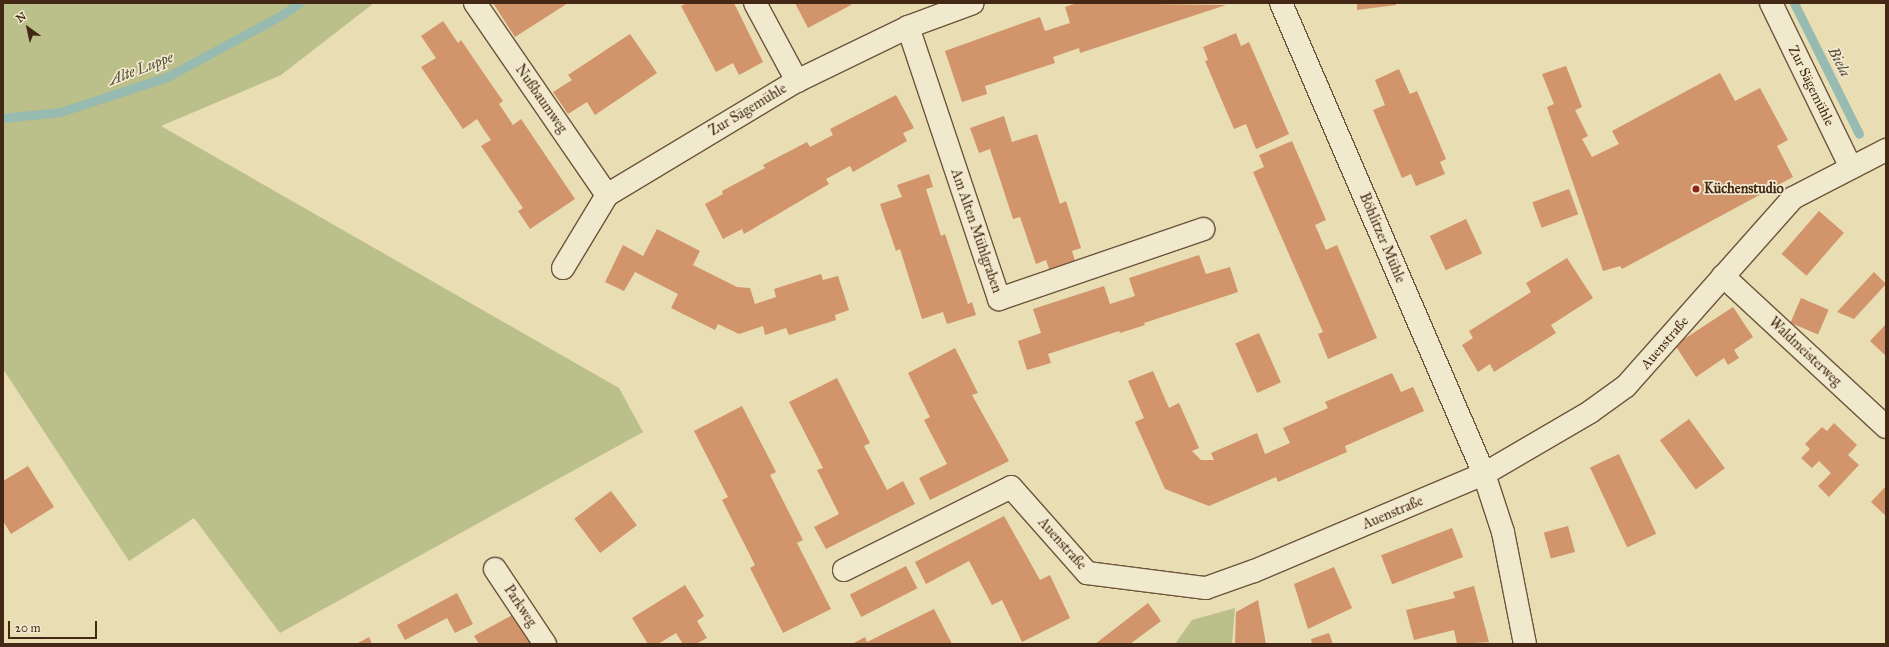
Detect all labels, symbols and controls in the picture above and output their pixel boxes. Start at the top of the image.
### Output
north arrow [8,8,48,48]
text: N [14,10,29,26]
street label: Zur Sägemühle [1784,43,1838,129]
water label: Biela [1824,44,1854,80]
water label: Alte Luppe [106,48,176,90]
street label: Nußbaumweg [511,62,571,136]
street label: Zur Sägemühle [706,80,790,140]
street label: Am Alten Mühlgraben [947,167,1005,295]
place label: Küchenstudio [1704,181,1784,197]
marker: Küchenstudio [1691,184,1701,194]
street label: Böhlitzer Mühle [1355,190,1409,286]
street label: Auenstraße [1638,313,1692,373]
street label: Waldmeisterweg [1765,314,1845,390]
street label: Auenstraße [1360,493,1426,533]
street label: Auenstraße [1034,514,1090,574]
street label: Parkweg [500,582,540,630]
scale bar [10,613,99,639]
text: 20 m [15,621,41,635]

